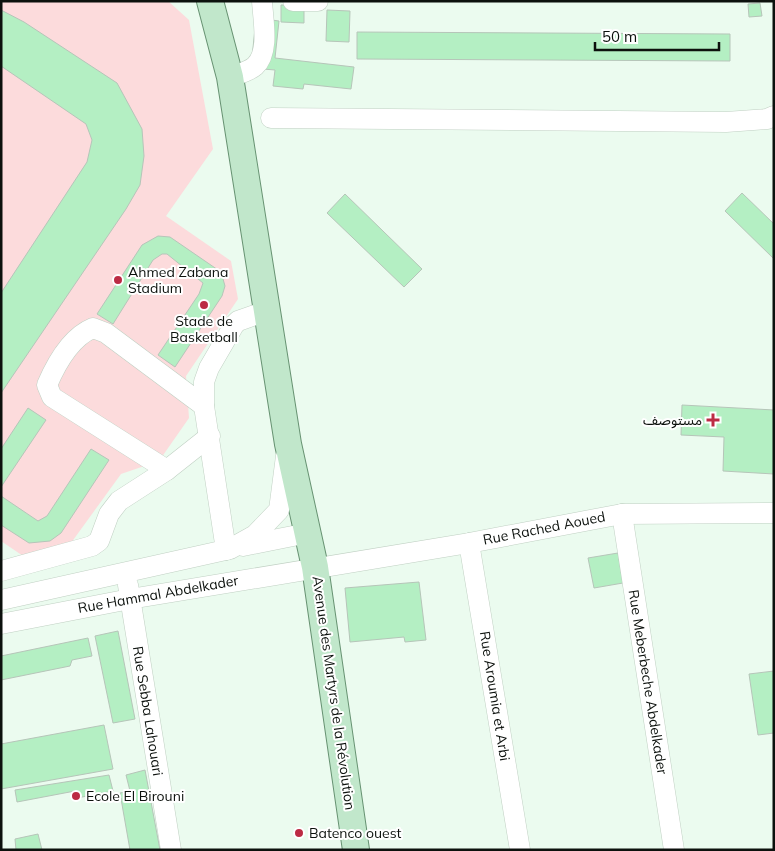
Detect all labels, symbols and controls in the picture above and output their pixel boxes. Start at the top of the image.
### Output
scale bar [595,20,719,52]
text: 50 m [602,27,637,46]
place label: Ahmed Zabana Stadium [128,263,228,297]
marker: Ahmed Zabana Stadium [112,274,124,286]
marker: Stade de Basketball [198,299,210,311]
place label: Stade de Basketball [170,312,238,346]
place label: مستوصف [643,411,702,429]
marker: مستوصف [706,413,720,427]
street label: Rue Rached Aoued [481,507,607,549]
street label: Rue Hammal Abdelkader [76,571,241,617]
street label: Avenue des Martyrs de la Révolution [309,575,359,811]
street label: Rue Meberbeche Abdelkader [624,588,672,777]
street label: Rue Aroumia et Arbi [476,630,514,762]
street label: Rue Sebba Lahouari [129,645,167,777]
place label: Ecole El Birouni [86,787,184,805]
marker: Ecole El Birouni [70,790,82,802]
place label: Batenco ouest [309,824,402,842]
marker: Batenco ouest [293,827,305,839]

